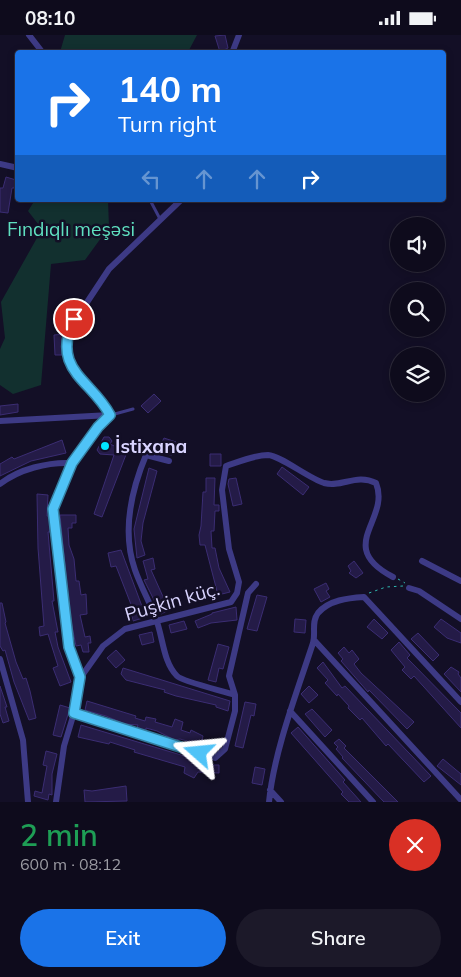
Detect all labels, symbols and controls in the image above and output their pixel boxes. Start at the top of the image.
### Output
text: 08:10 [25,6,75,30]
text: 140 m [118,67,222,111]
icon: right [35,70,100,135]
text: Turn right [118,110,216,138]
icon: left [137,165,165,193]
icon: ahead [190,165,218,193]
icon: ahead [243,165,271,193]
icon: right [296,165,324,193]
park label: Fındıqlı meşəsi [7,217,135,241]
map controls [390,217,445,402]
button: sound [390,217,445,272]
button: search [390,282,445,337]
pin [53,298,95,340]
icon: arrive [60,305,88,333]
button: layers [390,347,445,402]
place label: İstixana [115,434,187,458]
marker: İstixana [99,440,111,452]
street label: Puşkin küç. [122,576,222,626]
position arrow [172,726,224,778]
text: 2 min [20,816,98,854]
button: close [389,819,441,871]
text: 600 m · 08:12 [20,854,121,874]
button: Exit [20,909,226,967]
button: Share [236,909,441,967]

